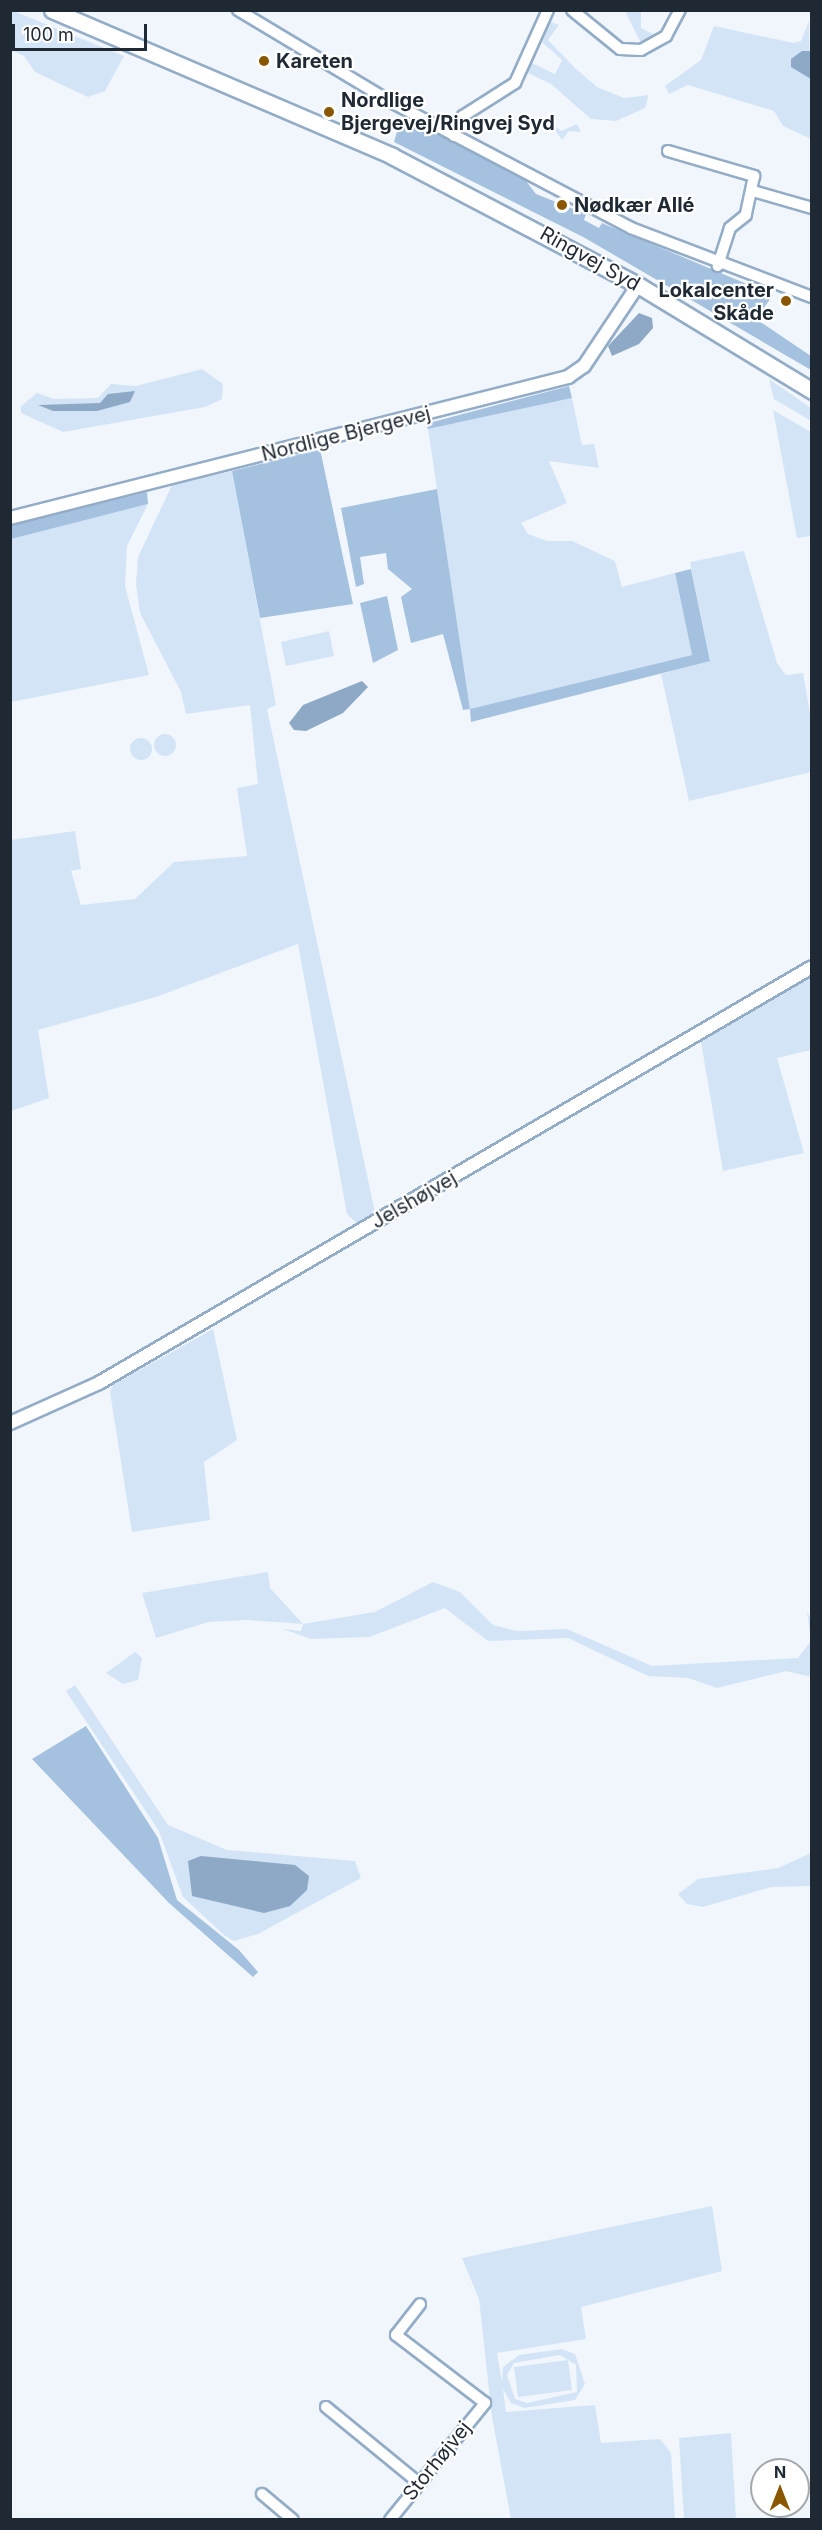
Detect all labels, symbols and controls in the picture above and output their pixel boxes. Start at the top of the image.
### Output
scale bar [15,12,150,50]
text: 100 m [23,24,74,45]
place label: Kareten [276,49,353,73]
marker: Kareten [257,54,271,68]
place label: Nordlige Bjergevej/Ringvej Syd [341,88,555,135]
marker: Nordlige Bjergevej/Ringvej Syd [322,105,336,119]
place label: Nødkær Allé [574,193,694,217]
marker: Nødkær Allé [555,198,569,212]
street label: Ringvej Syd [536,222,644,296]
place label: Lokalcenter Skåde [658,278,774,325]
marker: Lokalcenter Skåde [779,294,793,308]
street label: Nordlige Bjergevej [259,401,433,467]
street label: Jelshøjvej [367,1166,461,1234]
street label: Storhøjvej [398,2417,476,2505]
north arrow [750,2458,810,2518]
text: N [774,2462,786,2482]

